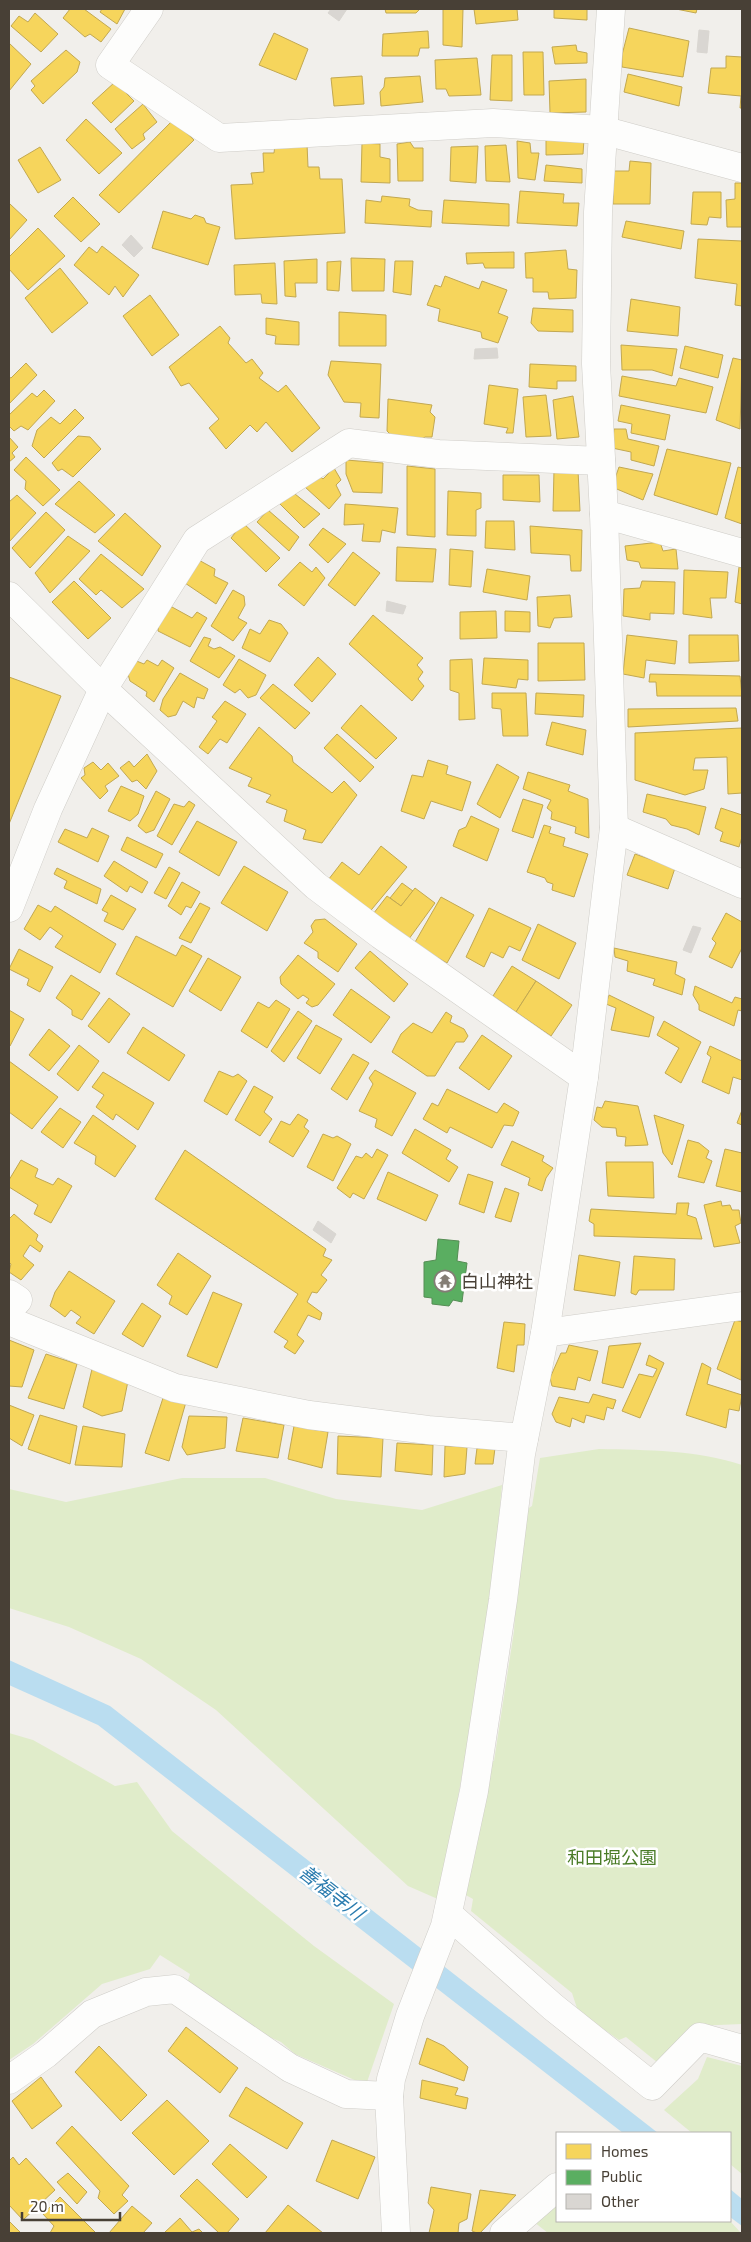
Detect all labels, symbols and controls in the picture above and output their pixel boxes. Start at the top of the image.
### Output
temple icon: 白山神社 [433,1269,457,1293]
place label: 白山神社 [461,1270,533,1292]
park label: 和田堀公園 [567,1846,657,1868]
water label: 善福寺川 [295,1860,371,1926]
legend [556,2132,731,2222]
text: Homes [601,2142,648,2160]
text: Public [601,2167,642,2185]
scale bar [22,2190,120,2222]
text: Other [601,2192,640,2210]
text: 20 m [30,2197,64,2215]

